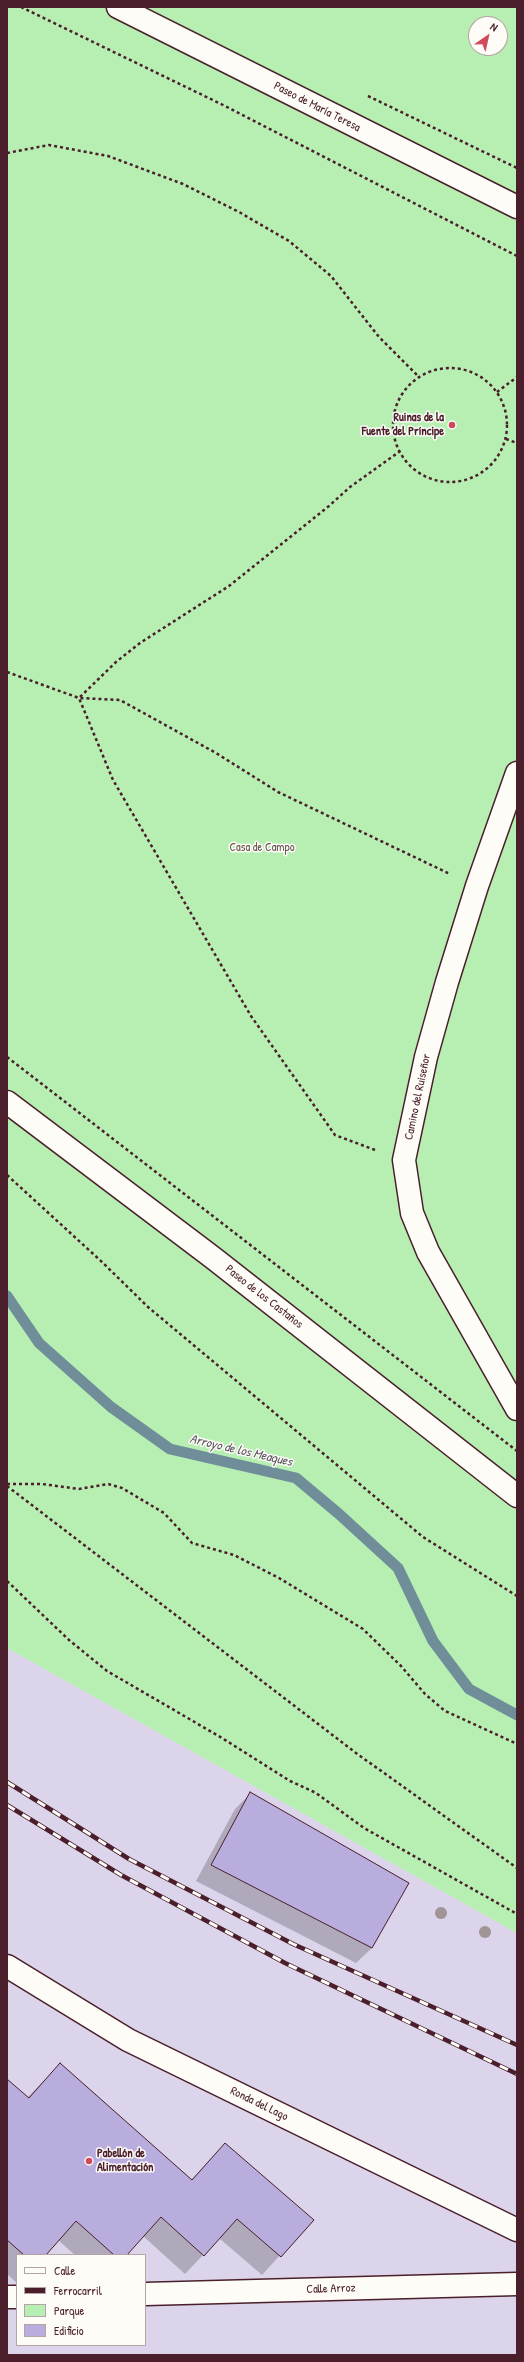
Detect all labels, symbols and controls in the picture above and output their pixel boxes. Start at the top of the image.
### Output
north arrow [468,16,508,56]
text: N [488,19,500,34]
street label: Paseo de María Teresa [271,79,363,135]
place label: Ruinas de la Fuente del Príncipe [362,411,444,439]
marker: Ruinas de la Fuente del Príncipe [447,420,457,430]
park label: Casa de Campo [230,841,294,855]
street label: Camino del Ruiseñor [402,1053,434,1141]
street label: Paseo de los Castaños [222,1262,306,1332]
water label: Arroyo de los Meaques [188,1432,294,1470]
street label: Ronda del Lago [228,2084,290,2124]
place label: Pabellón de Alimentación [97,2147,154,2175]
marker: Pabellón de Alimentación [84,2156,94,2166]
legend [16,2254,146,2346]
text: Calle [54,2262,75,2279]
street label: Calle Arroz [306,2281,356,2297]
text: Ferrocarril [54,2282,102,2299]
text: Parque [54,2302,84,2319]
text: Edificio [54,2322,84,2339]

